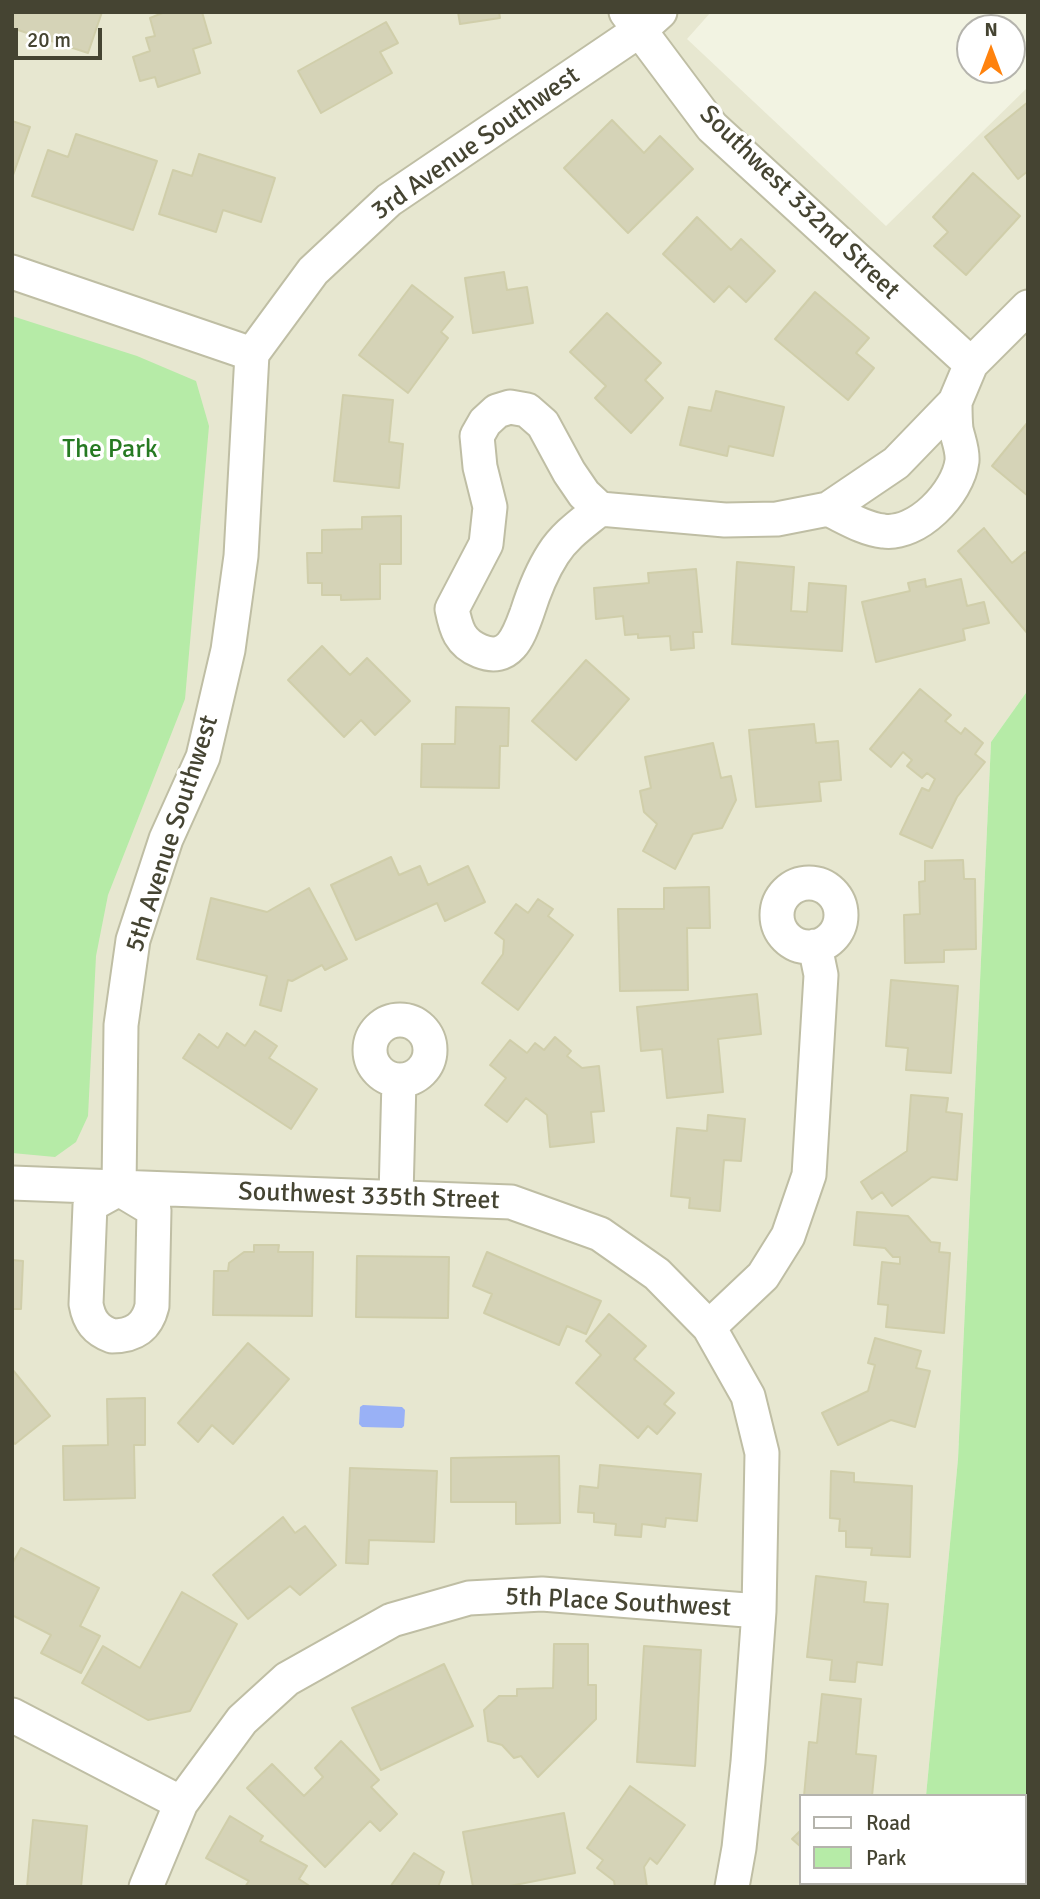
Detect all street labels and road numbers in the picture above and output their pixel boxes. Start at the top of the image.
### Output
street label: 3rd Avenue Southwest [366,60,586,228]
street label: Southwest 332nd Street [692,99,906,307]
street label: 5th Avenue Southwest [120,712,226,956]
street label: Southwest 335th Street [238,1177,500,1217]
street label: 5th Place Southwest [504,1581,732,1625]

